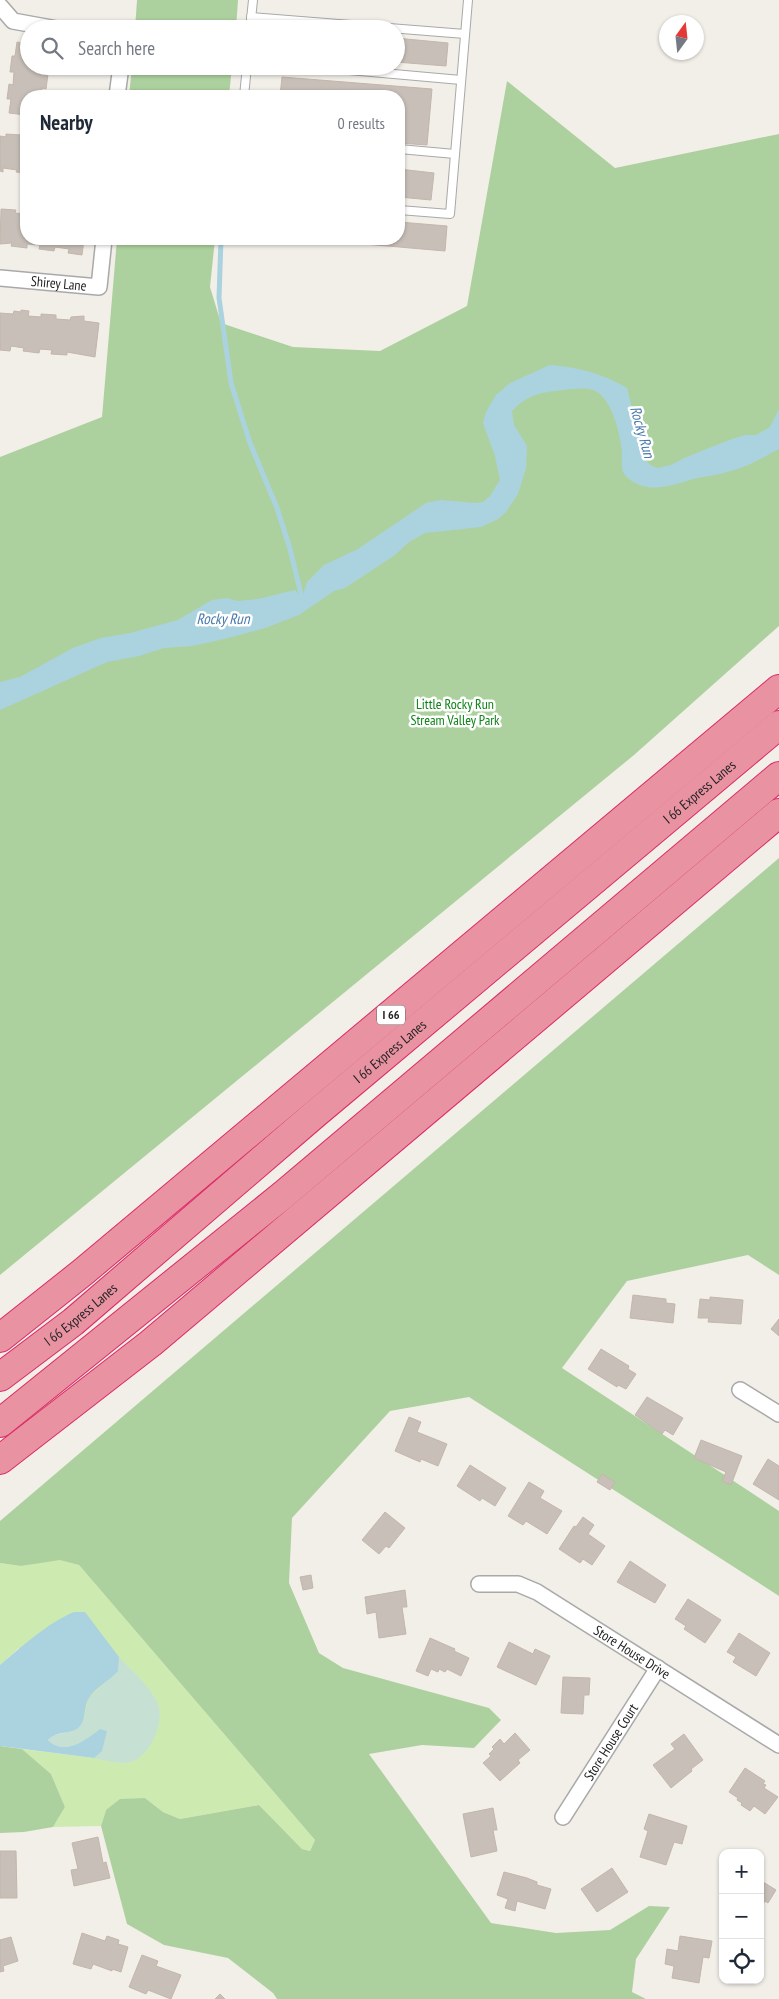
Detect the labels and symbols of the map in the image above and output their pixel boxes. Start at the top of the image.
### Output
north arrow [659,15,704,60]
street label: Shirey Lane [30,272,87,295]
water label: Rocky Run [626,404,659,461]
water label: Rocky Run [197,609,251,628]
park label: Little Rocky Run Stream Valley Park [410,695,500,729]
street label: I 66 Express Lanes [659,756,740,828]
road number: I 66 [377,1006,405,1024]
street label: I 66 Express Lanes [350,1015,430,1087]
street label: I 66 Express Lanes [40,1279,121,1350]
street label: Store House Drive [590,1621,674,1683]
street label: Store House Court [580,1700,642,1784]

